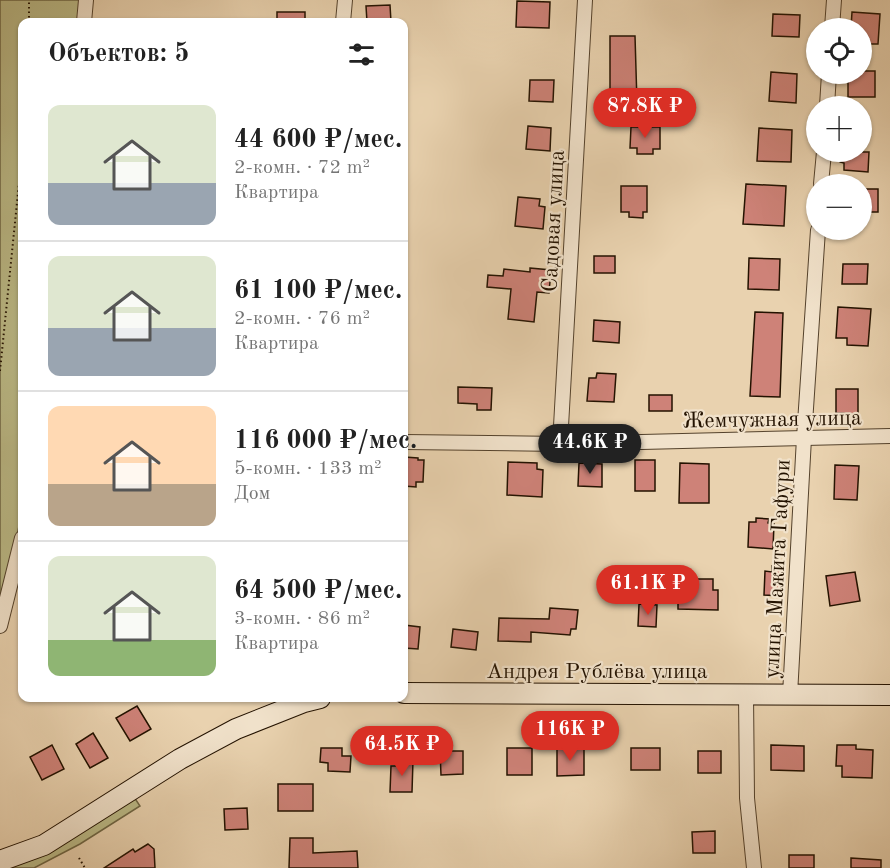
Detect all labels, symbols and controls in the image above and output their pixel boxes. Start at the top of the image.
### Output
map controls [806,18,872,240]
button: locate [806,18,872,84]
icon: filters [345,38,378,71]
text: Объектов: 5 [48,41,189,67]
pin: 87.8K ₽ [590,88,700,139]
button: + [806,96,872,162]
text: 87.8K ₽ [607,97,683,117]
text: 44 600 ₽/мес. [234,127,402,153]
icon: home [96,129,168,201]
street label: Садовая улица [539,149,569,293]
text: 2-комн. · 72 m² [234,158,370,178]
button: − [806,174,872,240]
text: Квартира [234,183,319,203]
text: 61 100 ₽/мес. [234,278,402,304]
icon: home [96,280,168,352]
text: 2-комн. · 76 m² [234,309,370,329]
text: Квартира [234,334,319,354]
street label: Жемчужная улица [682,407,862,433]
pin: 44.6K ₽ [535,424,645,475]
text: 116 000 ₽/мес. [234,428,417,454]
icon: home [96,430,168,502]
text: 44.6K ₽ [552,433,628,453]
text: 5-комн. · 133 m² [234,459,382,479]
street label: улица Мажита Гафури [761,459,795,679]
text: Дом [234,484,270,504]
pin: 61.1K ₽ [593,565,703,616]
text: 61.1K ₽ [610,574,686,594]
text: 64 500 ₽/мес. [234,578,402,604]
icon: home [96,580,168,652]
text: 3-комн. · 86 m² [234,609,370,629]
text: Квартира [234,634,319,654]
street label: Андрея Рублёва улица [486,661,708,683]
pin: 116K ₽ [521,711,619,762]
text: 116K ₽ [535,720,605,740]
pin: 64.5K ₽ [347,726,457,777]
text: 64.5K ₽ [364,735,440,755]

